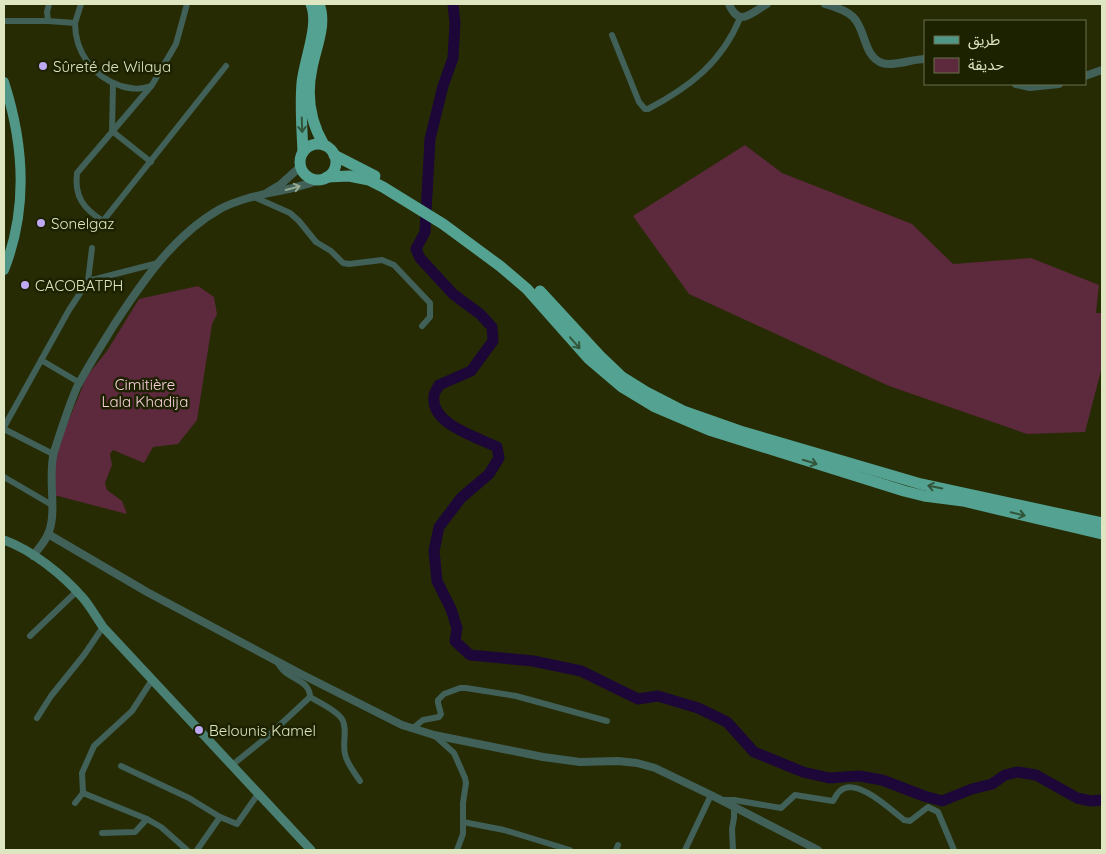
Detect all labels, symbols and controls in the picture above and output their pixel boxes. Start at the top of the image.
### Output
legend [924,20,1086,85]
text: طريق [968,30,1000,50]
text: حديقة [968,55,1004,74]
place label: Sûreté de Wilaya [53,57,171,76]
marker: Sûreté de Wilaya [37,60,49,72]
one-way arrow [297,117,306,133]
one-way arrow [285,183,301,193]
place label: Sonelgaz [51,214,115,233]
marker: Sonelgaz [35,217,47,229]
place label: CACOBATPH [35,276,123,295]
marker: CACOBATPH [19,279,31,291]
one-way arrow [569,337,581,350]
park label: Cimitière Lala Khadija [102,375,188,411]
one-way arrow [801,458,817,468]
one-way arrow [927,481,943,491]
one-way arrow [1009,510,1025,519]
place label: Belounis Kamel [209,721,316,740]
marker: Belounis Kamel [193,724,205,736]

